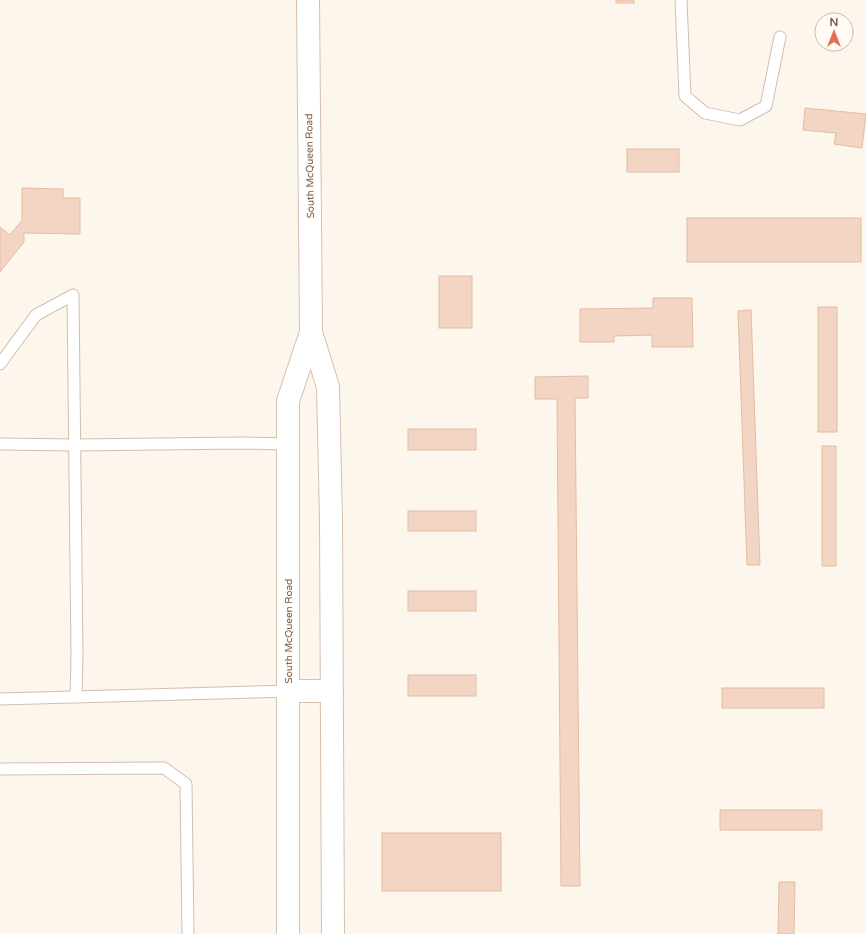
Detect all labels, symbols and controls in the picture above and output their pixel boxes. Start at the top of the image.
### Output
north arrow [814,12,854,52]
text: N [830,16,838,29]
street label: South McQueen Road [303,113,317,219]
street label: South McQueen Road [283,579,295,683]

